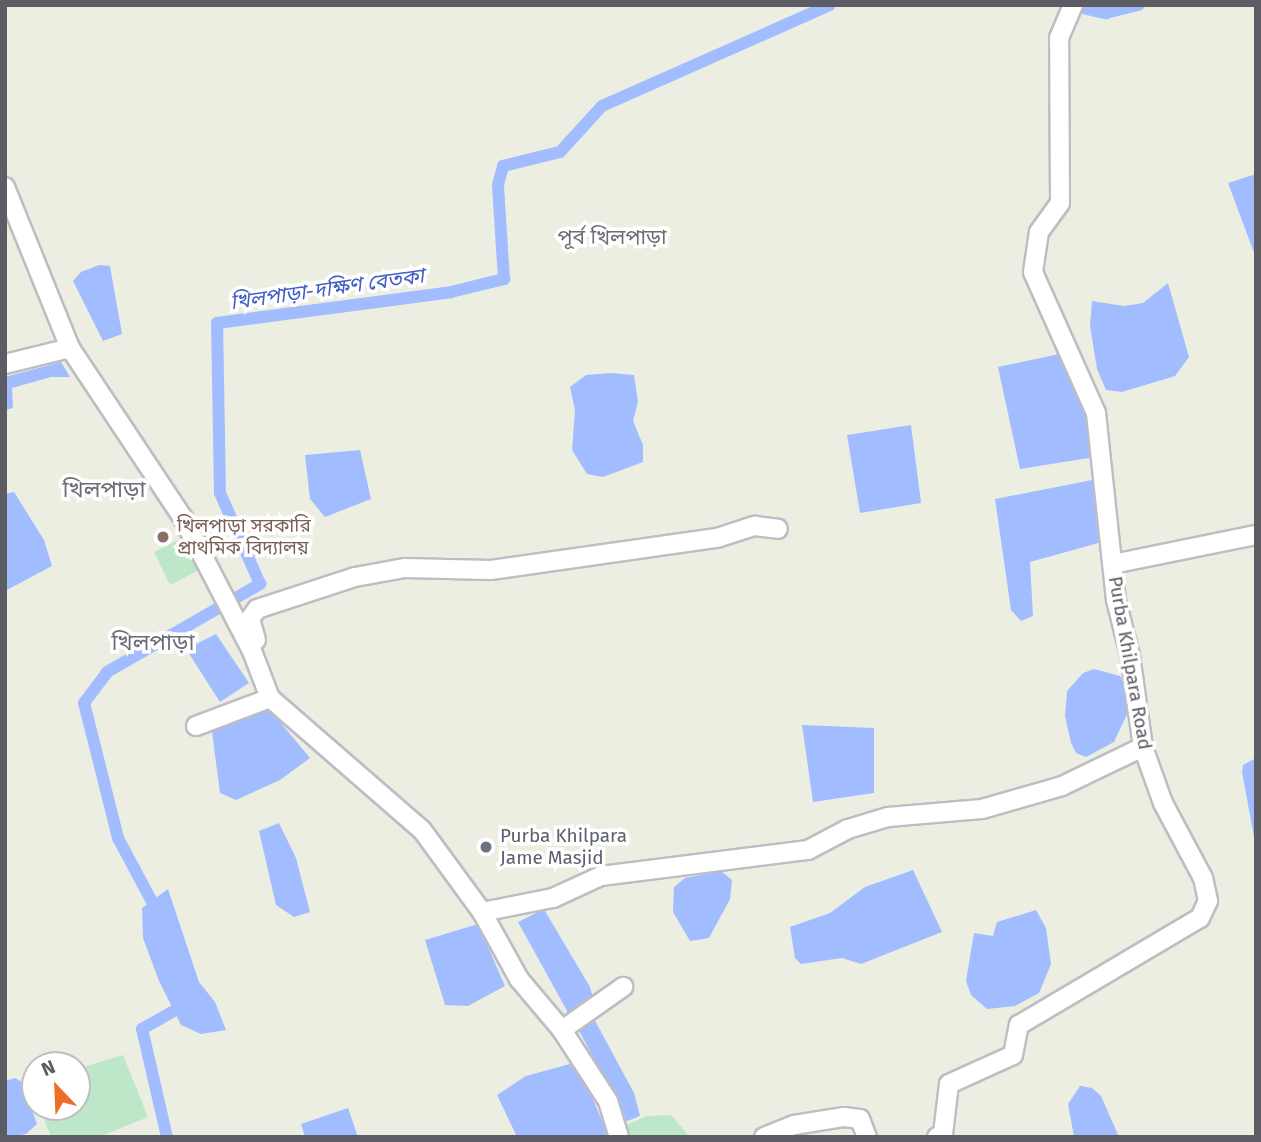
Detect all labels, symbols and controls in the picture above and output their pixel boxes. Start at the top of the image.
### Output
district label: পূর্ব খিলপাড়া [557,224,667,250]
water label: খিলপাড়া-দক্ষিণ বেতকা [228,263,426,315]
district label: খিলপাড়া [62,475,146,503]
place label: খিলপাড়া সরকারি প্রাথমিক বিদ্যালয় [177,515,311,559]
marker: খিলপাড়া সরকারি প্রাথমিক বিদ্যালয় [155,529,171,545]
street label: Purba Khilpara Road [1103,574,1157,752]
district label: খিলপাড়া [111,628,195,656]
place label: Purba Khilpara Jame Masjid [500,825,627,869]
marker: Purba Khilpara Jame Masjid [478,839,494,855]
north arrow [21,1051,91,1121]
text: N [38,1055,59,1081]

